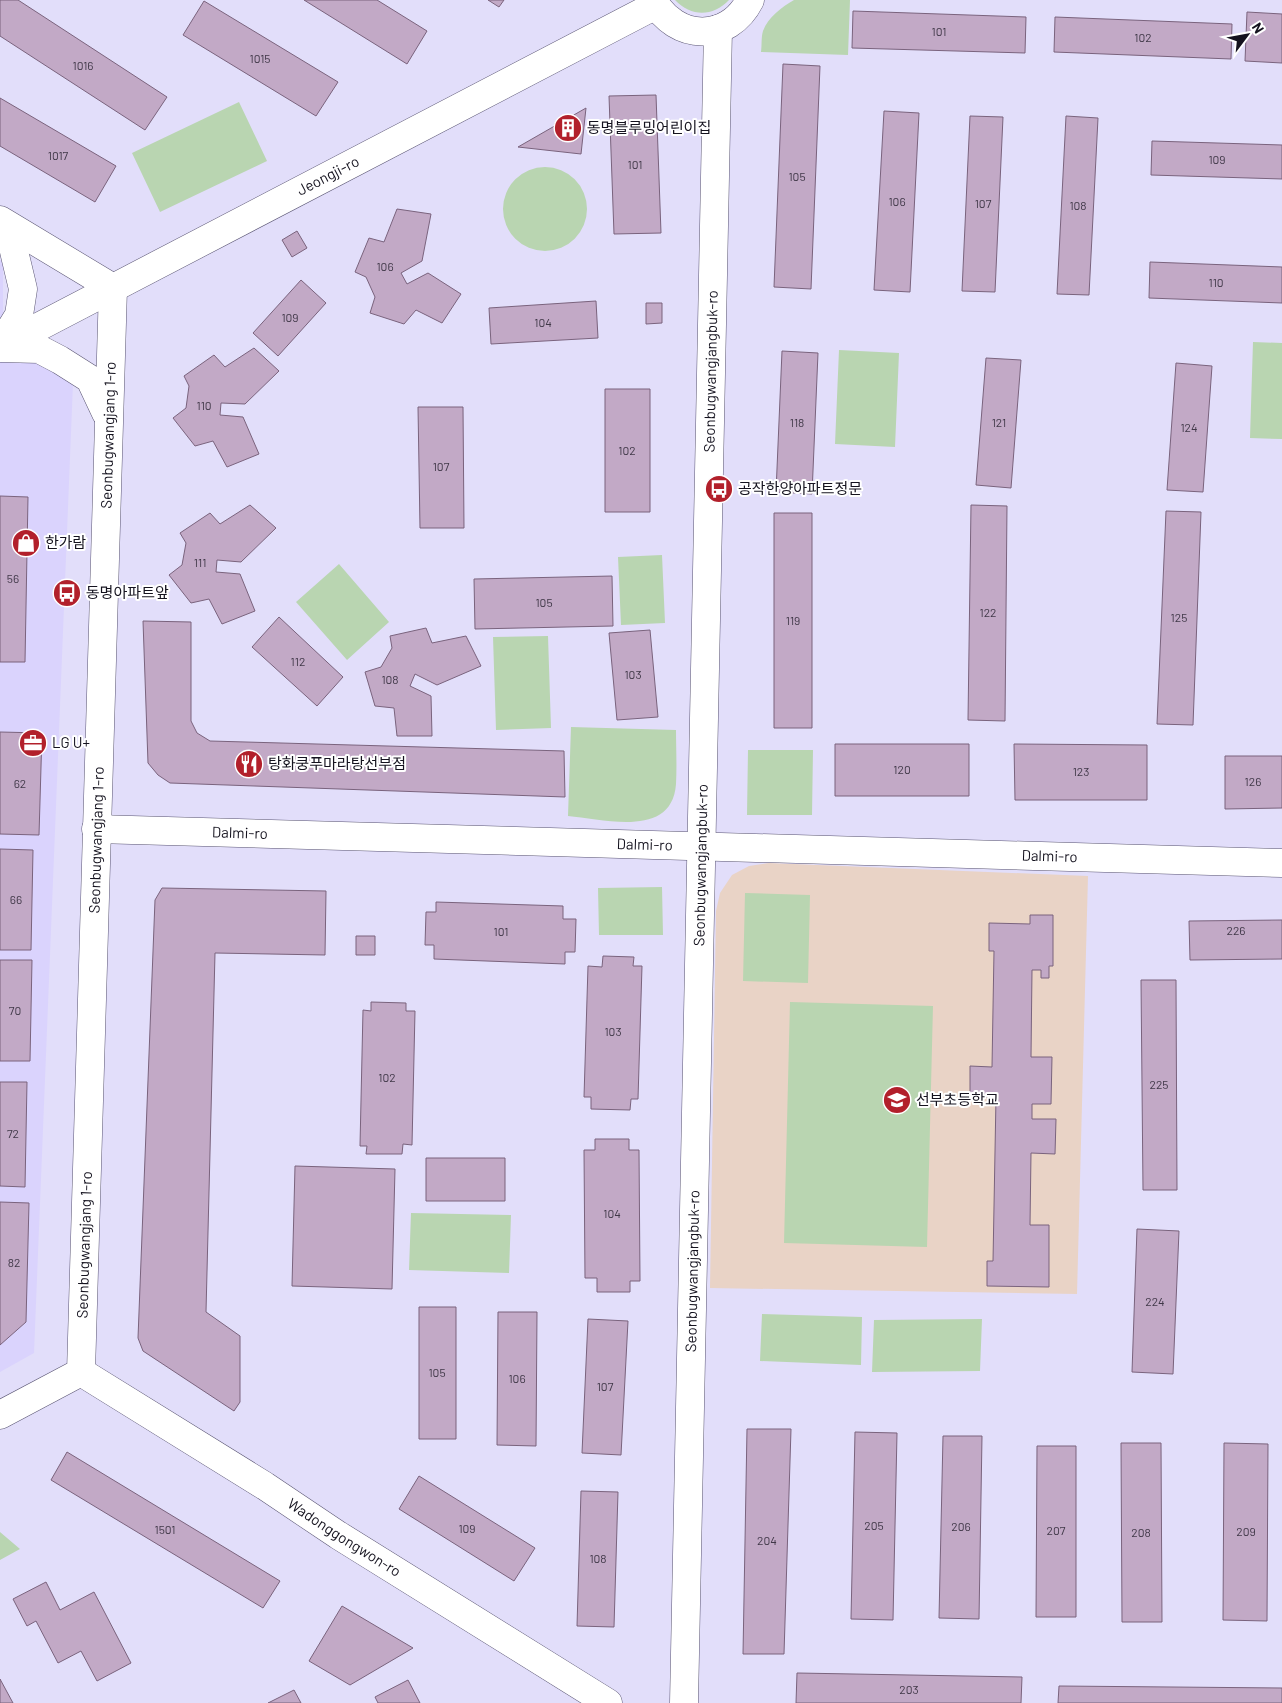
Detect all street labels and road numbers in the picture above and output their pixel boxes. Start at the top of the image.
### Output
street label: Jeongji-ro [293,151,362,199]
street label: Seonbugwangjangbuk-ro [699,290,721,453]
street label: Seonbugwangjang 1-ro [96,361,119,509]
street label: Seonbugwangjang 1-ro [85,766,107,914]
street label: Seonbugwangjangbuk-ro [689,784,711,946]
street label: Dalmi-ro [212,822,268,842]
street label: Dalmi-ro [617,834,673,854]
street label: Dalmi-ro [1021,846,1078,865]
street label: Seonbugwangjang 1-ro [73,1171,95,1318]
street label: Seonbugwangjangbuk-ro [681,1190,702,1352]
street label: Wadonggongwon-ro [285,1494,405,1580]

